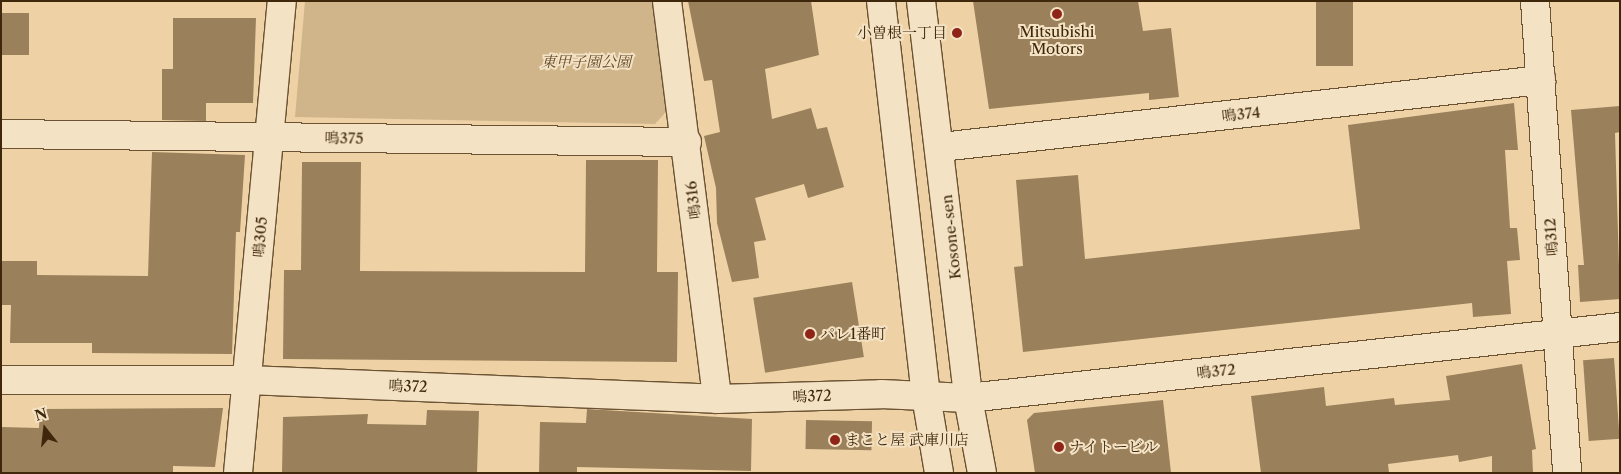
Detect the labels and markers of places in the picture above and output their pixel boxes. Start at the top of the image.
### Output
marker: Mitsubishi Motors [1051,8,1063,20]
place label: Mitsubishi Motors [1020,22,1094,57]
place label: 小曽根一丁目 [857,24,947,42]
marker: 小曽根一丁目 [951,27,963,39]
place label: パレ1番町 [820,325,886,343]
marker: パレ1番町 [804,328,816,340]
place label: まこと屋 武庫川店 [845,431,969,449]
marker: まこと屋 武庫川店 [829,434,841,446]
place label: ナイトービル [1069,438,1159,456]
marker: ナイトービル [1053,441,1065,453]

